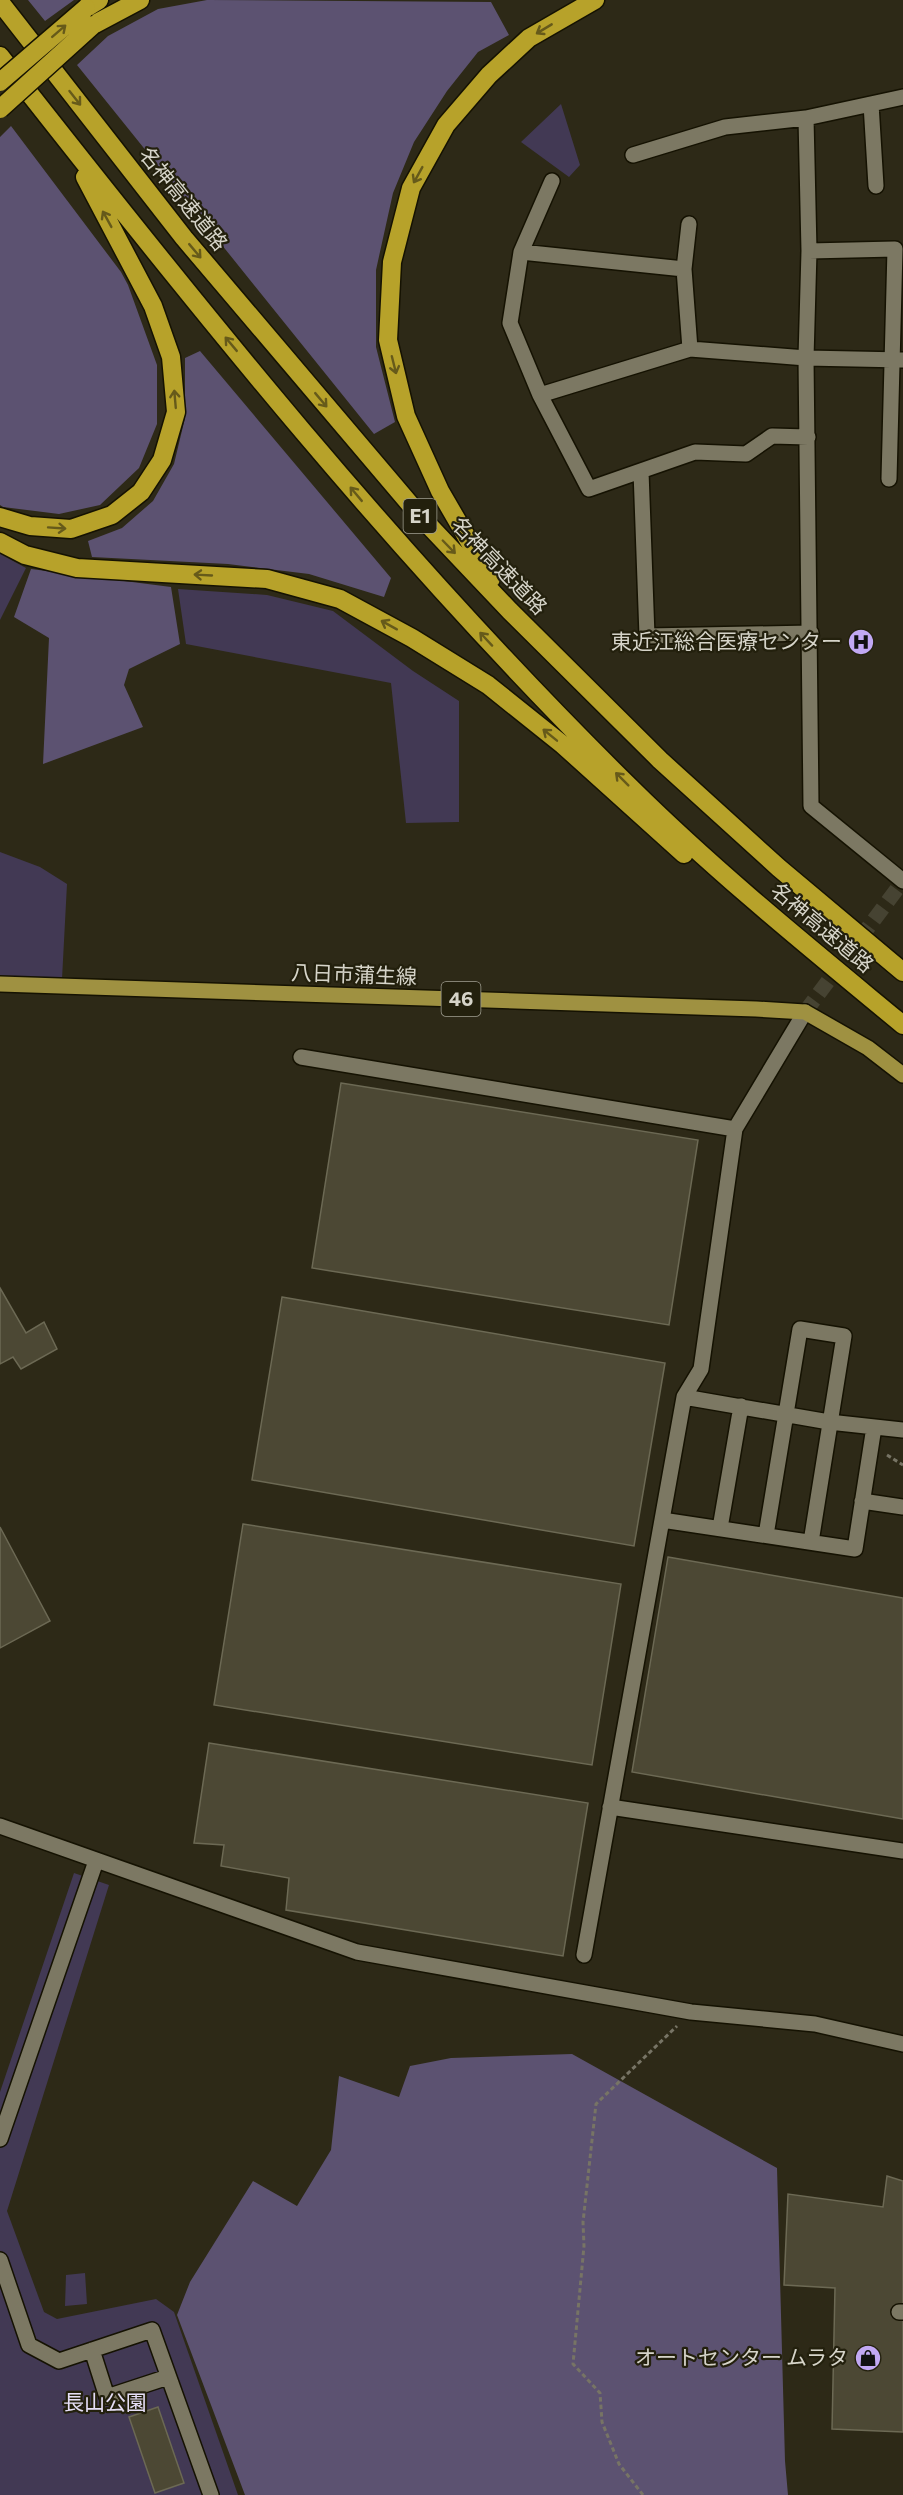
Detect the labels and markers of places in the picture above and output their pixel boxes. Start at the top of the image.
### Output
hospital icon: 東近江総合医療センター [846,627,876,657]
place label: 東近江総合医療センター [611,628,842,653]
shop icon: オートセンター ムラタ [853,2343,883,2373]
place label: オートセンター ムラタ [635,2344,848,2369]

